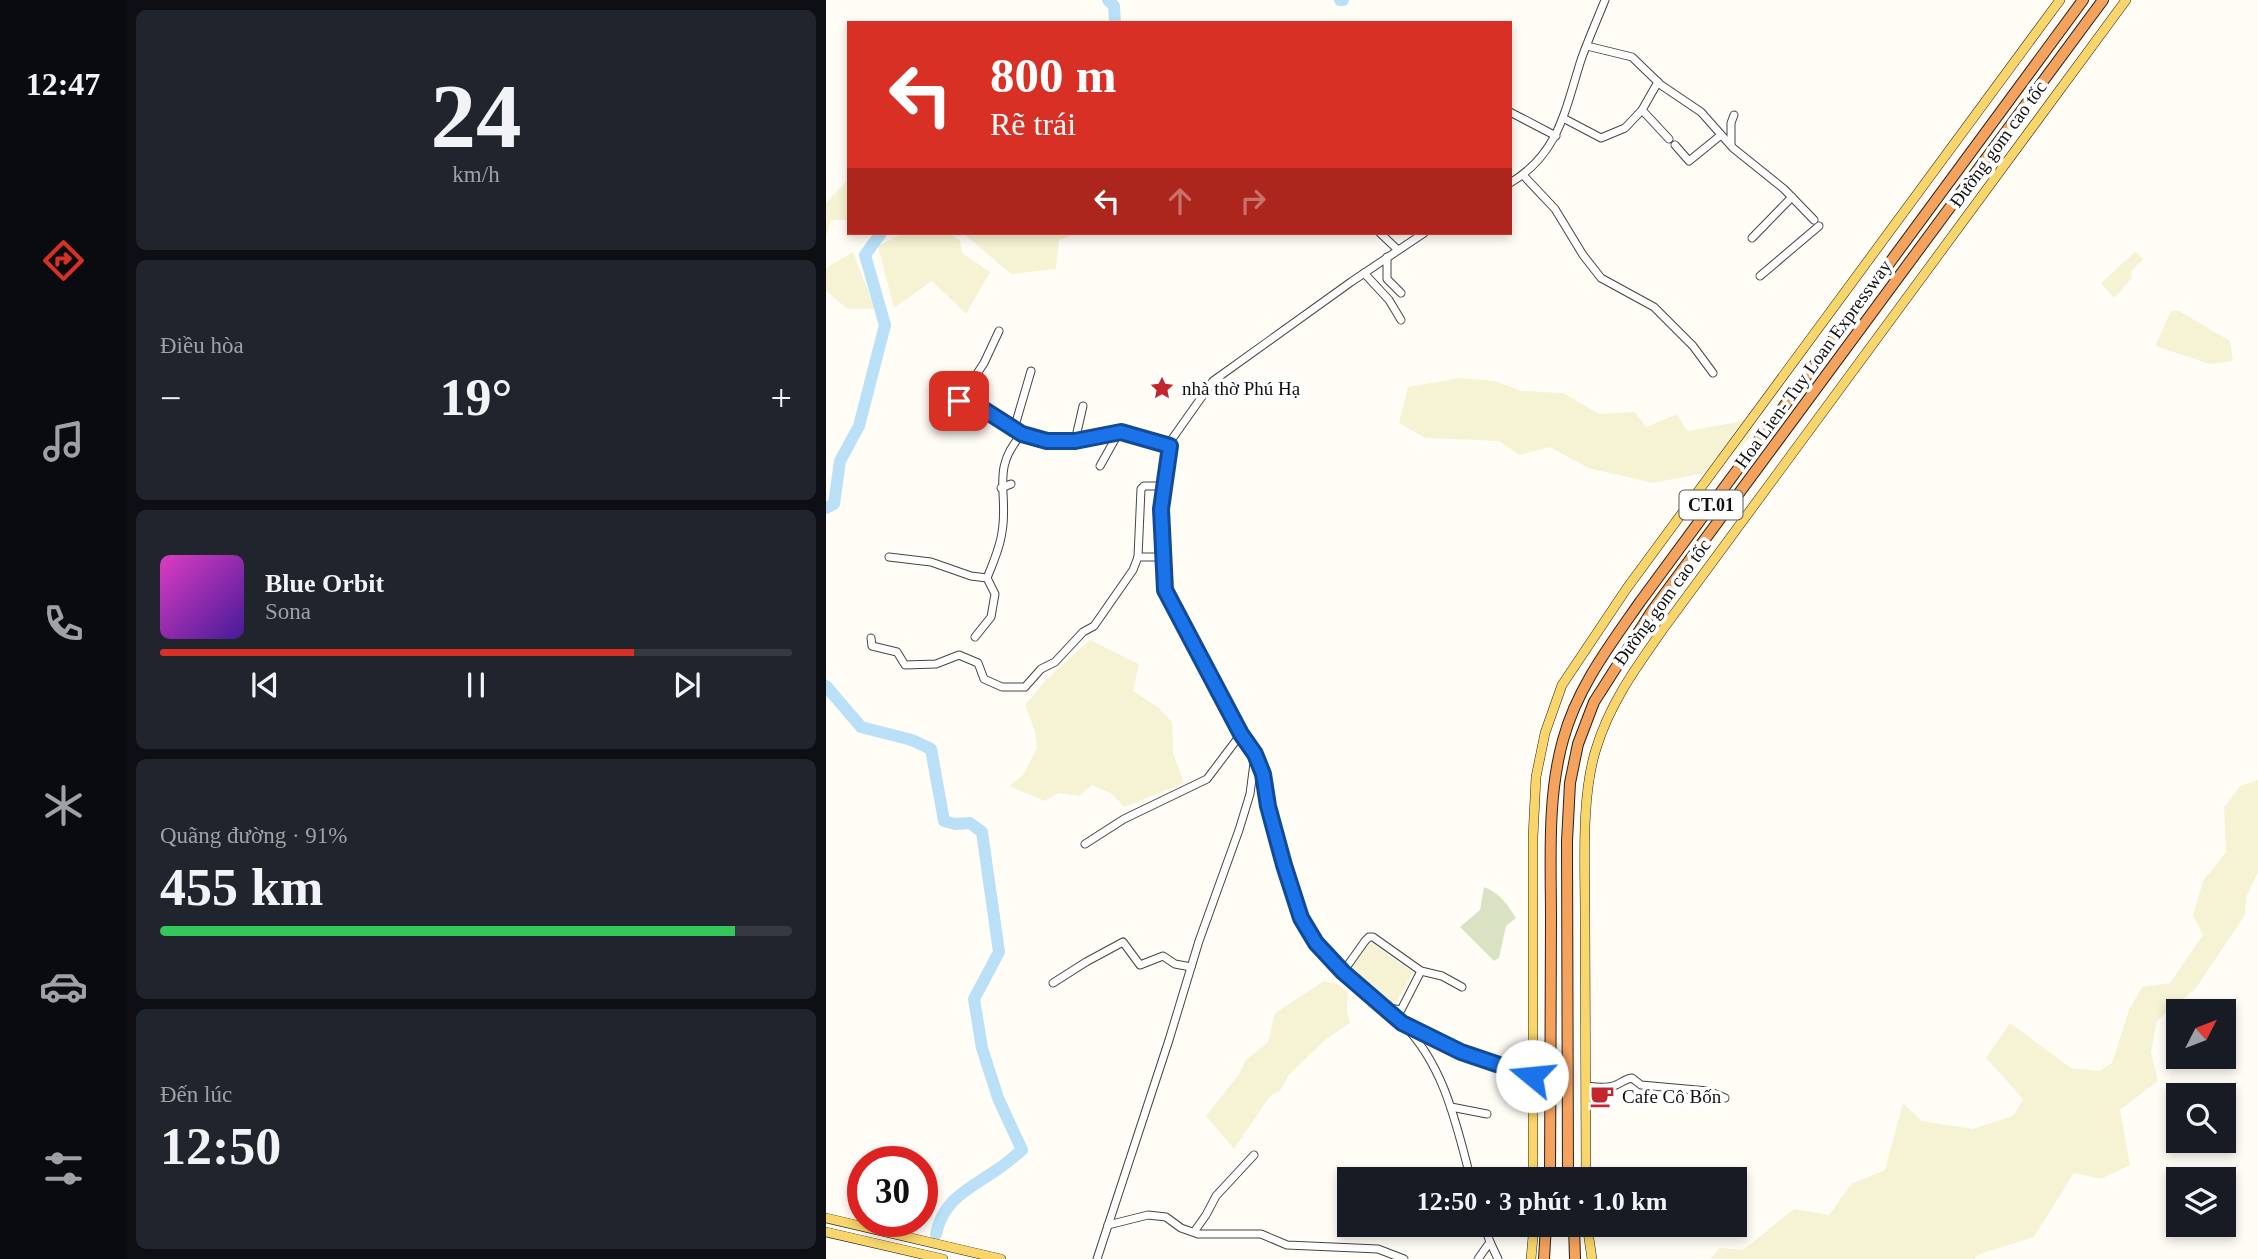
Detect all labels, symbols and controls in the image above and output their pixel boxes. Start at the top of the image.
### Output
text: 800 m [990,48,1117,103]
icon: left [875,49,966,140]
text: 12:47 [26,66,100,102]
text: 24 [431,66,522,167]
street label: Đường gom cao tốc [1945,77,2051,211]
text: Rẽ trái [990,106,1076,142]
text: km/h [452,162,500,187]
icon: left [1088,182,1126,220]
icon: ahead [1161,182,1199,220]
icon: right [1234,182,1272,220]
icon: directions [39,236,88,285]
street label: Hoa Lien- Tuy Loan Expressway [1730,255,1896,472]
text: Điều hòa [160,333,244,358]
text: 19° [440,369,512,426]
pin [929,371,989,431]
place icon: nhà thờ Phú Hạ [1148,374,1176,402]
text: − [160,377,181,419]
text: + [771,377,792,419]
place label: nhà thờ Phú Hạ [1182,378,1301,399]
icon: arrive [940,382,978,420]
icon: music [39,417,88,466]
road number: CT.01 [1680,490,1743,520]
street label: Đường gom cao tốc [1609,535,1715,669]
text: Blue Orbit [265,569,384,598]
icon: phone [39,599,88,648]
text: Sona [265,599,311,624]
icon: previous [246,666,284,704]
icon: pause [457,666,495,704]
icon: next [668,666,706,704]
icon: climate [39,781,88,830]
text: Quãng đường · 91% [160,823,348,848]
text: 455 km [160,859,323,916]
icon: car [39,962,88,1011]
north arrow [2166,999,2236,1069]
map controls [2166,999,2236,1237]
position arrow [1495,1039,1569,1113]
text: Đến lúc [160,1082,232,1107]
cafe icon: Cafe Cô Bốn [1588,1082,1616,1110]
button: search [2166,1083,2236,1153]
place label: Cafe Cô Bốn [1622,1086,1722,1107]
text: 12:50 [160,1118,281,1175]
icon: filters [39,1144,88,1193]
speed limit sign: 30 [847,1146,938,1237]
button: layers [2166,1167,2236,1237]
text: 12:50 · 3 phút · 1.0 km [1417,1187,1667,1216]

